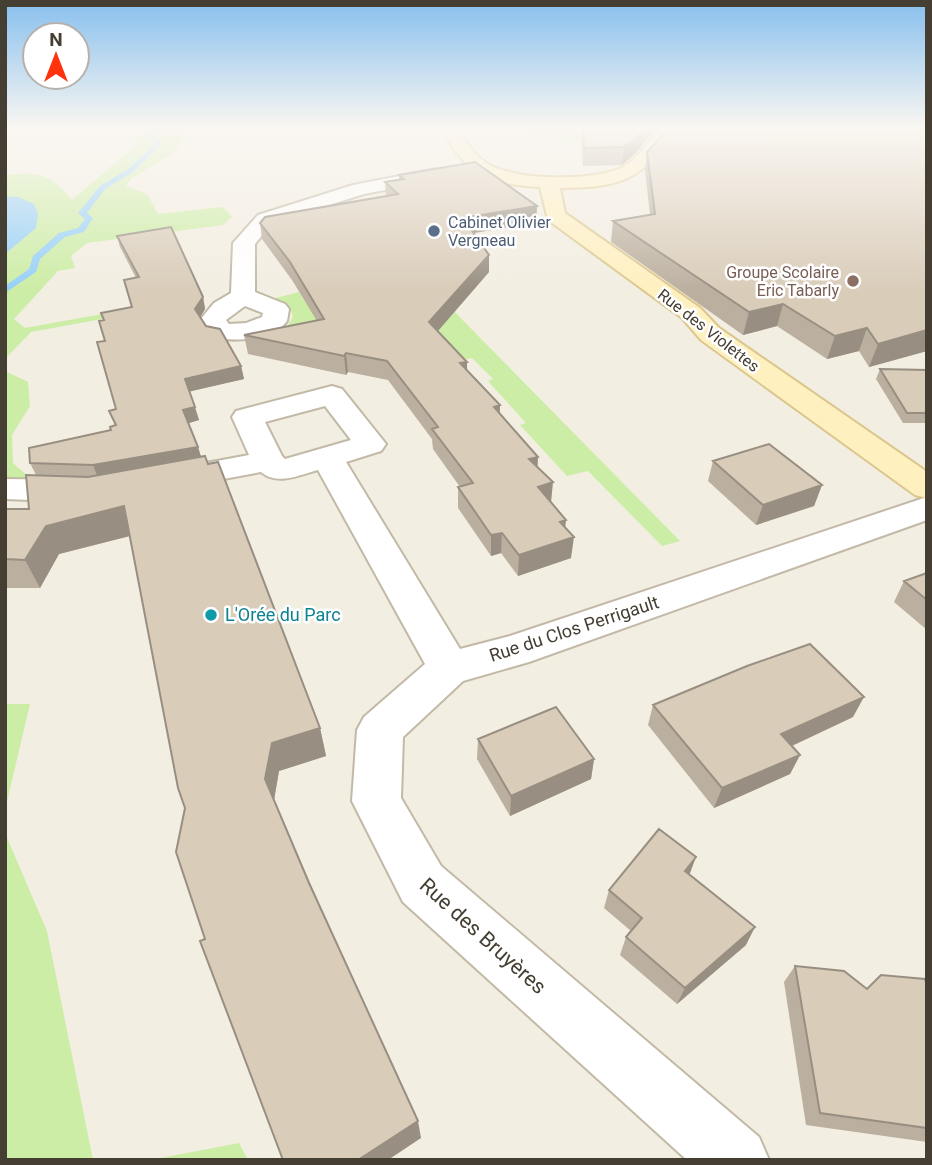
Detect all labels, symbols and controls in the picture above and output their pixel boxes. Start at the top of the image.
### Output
north arrow [21,21,91,91]
text: N [49,28,63,51]
place label: Cabinet Olivier Vergneau [448,213,551,250]
marker: Cabinet Olivier Vergneau [426,223,442,239]
place label: Groupe Scolaire Eric Tabarly [726,263,839,300]
marker: Groupe Scolaire Eric Tabarly [845,273,861,289]
street label: Rue des Violettes [654,285,763,376]
street label: Rue du Clos Perrigault [486,591,661,666]
place label: L'Orée du Parc [225,604,341,625]
marker: L'Orée du Parc [203,607,219,623]
street label: Rue des Bruyères [415,873,551,999]

